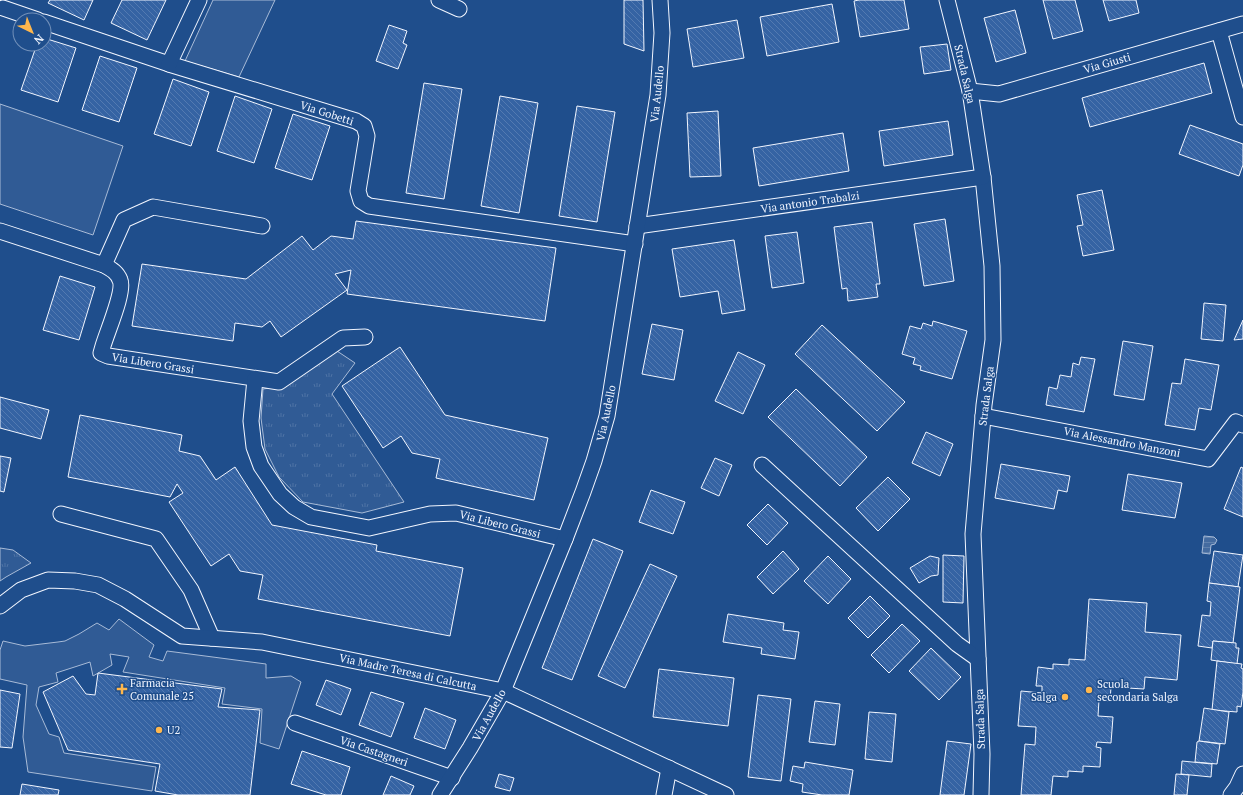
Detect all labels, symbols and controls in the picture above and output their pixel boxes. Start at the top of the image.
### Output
north arrow [12,12,52,52]
text: N [31,31,47,48]
street label: Strada Salga [951,43,979,105]
street label: Via Giusti [1082,50,1132,76]
street label: Via Audello [647,65,667,123]
street label: Via Gobetti [298,98,356,128]
street label: Via antonio Trabalzi [760,188,860,216]
street label: Via Libero Grassi [111,350,195,376]
street label: Strada Salga [975,365,997,427]
street label: Via Audello [593,384,619,442]
street label: Via Alessandro Manzoni [1062,424,1182,460]
street label: Via Libero Grassi [458,507,542,541]
street label: Via Madre Teresa di Calcutta [338,651,478,694]
place label: Farmacia Comunale 25 [130,676,194,703]
place label: Scuola secondaria Salga [1097,677,1179,704]
marker: Farmacia Comunale 25 [117,684,127,694]
marker: Scuola secondaria Salga [1084,685,1094,695]
street label: Via Audello [469,687,509,743]
street label: Strada Salga [972,688,988,749]
place label: Salga [1031,690,1057,704]
marker: Salga [1060,692,1070,702]
place label: U2 [167,723,180,737]
marker: U2 [154,725,164,735]
street label: Via Castagneri [338,733,410,769]

